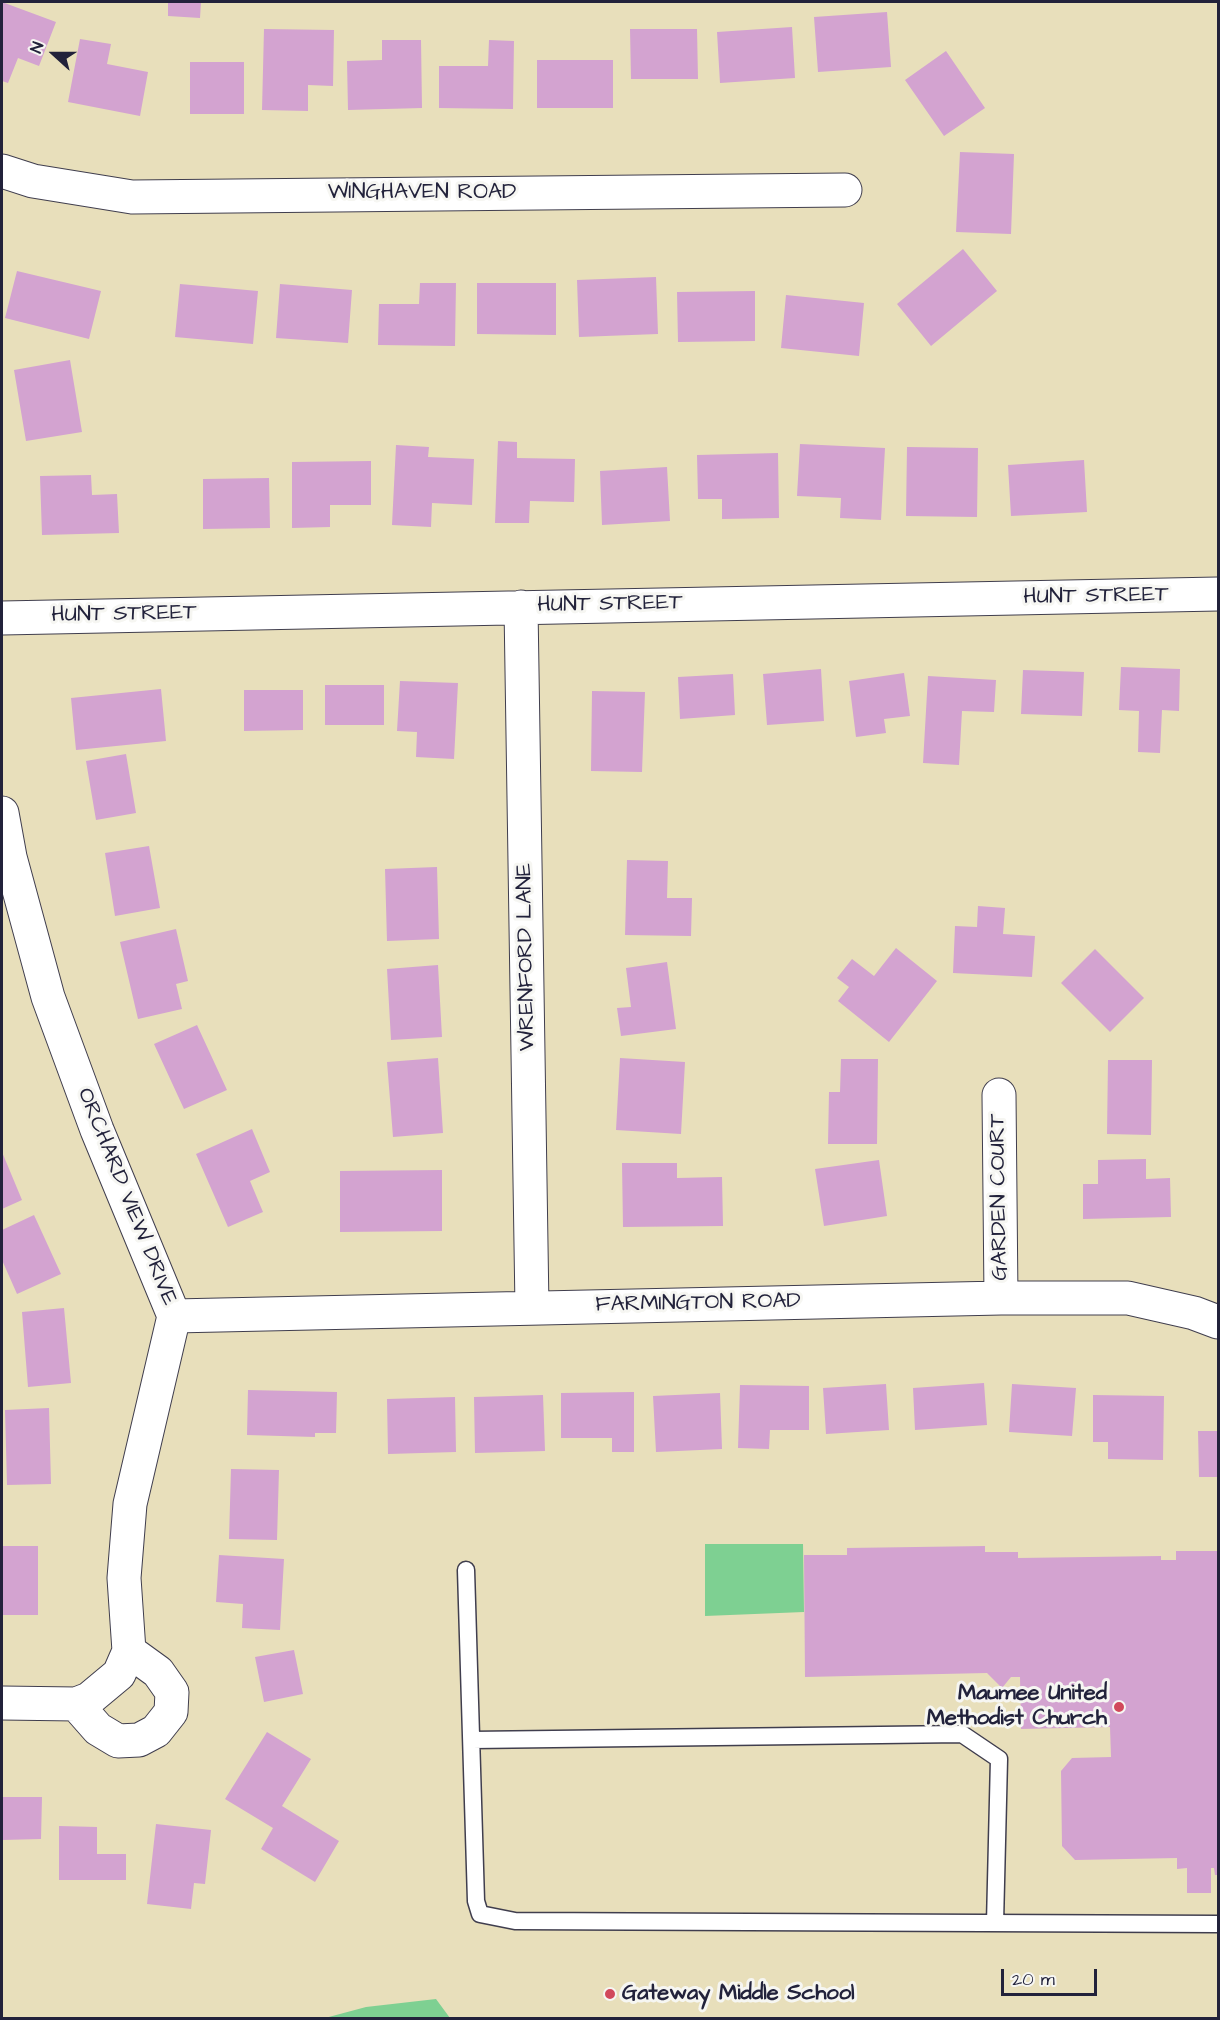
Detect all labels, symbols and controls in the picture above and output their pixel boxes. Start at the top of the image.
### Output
north arrow [24,24,84,84]
text: N [25,39,49,56]
street label: WINGHAVEN ROAD [328,180,516,206]
street label: HUNT STREET [1023,583,1169,611]
street label: HUNT STREET [537,591,683,619]
street label: HUNT STREET [51,601,197,629]
street label: WRENFORD LANE [512,863,542,1051]
street label: ORCHARD VIEW DRIVE [70,1085,182,1309]
street label: GARDEN COURT [985,1113,1015,1281]
street label: FARMINGTON ROAD [595,1289,801,1319]
place label: Maumee United Methodist Church [927,1681,1107,1732]
marker: Maumee United Methodist Church [1112,1700,1126,1714]
scale bar [1004,1957,1100,1995]
text: 20 m [1012,1967,1055,1992]
place label: Gateway Middle School [622,1981,855,2007]
marker: Gateway Middle School [603,1987,617,2001]

